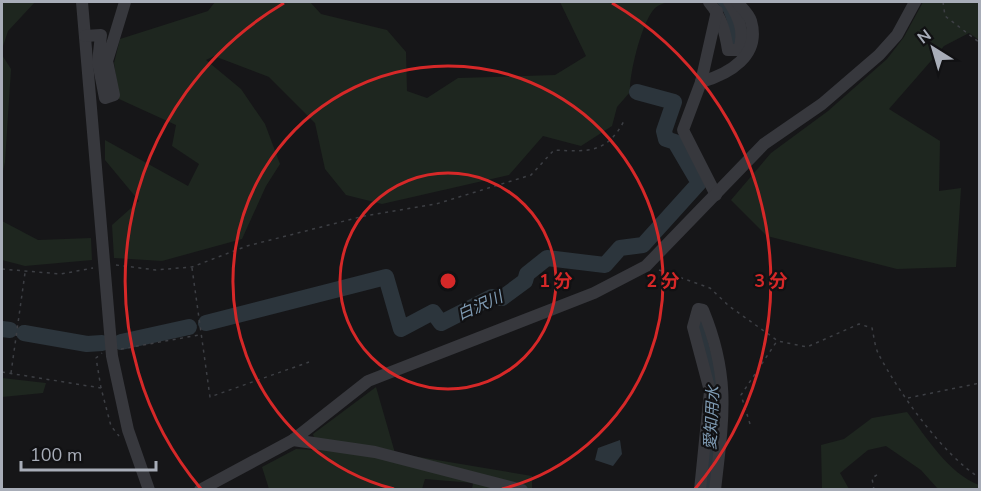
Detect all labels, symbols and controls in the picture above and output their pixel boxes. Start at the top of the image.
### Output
north arrow [903,18,963,78]
text: N [913,24,936,49]
text: 1 分 [539,269,573,293]
text: 2 分 [646,269,680,293]
text: 3 分 [754,269,788,293]
centre of rings [438,271,458,291]
water label: 白沢川 [454,285,508,326]
water label: 愛知用水 [699,383,725,451]
scale bar [21,434,156,472]
text: 100 m [30,443,82,467]

